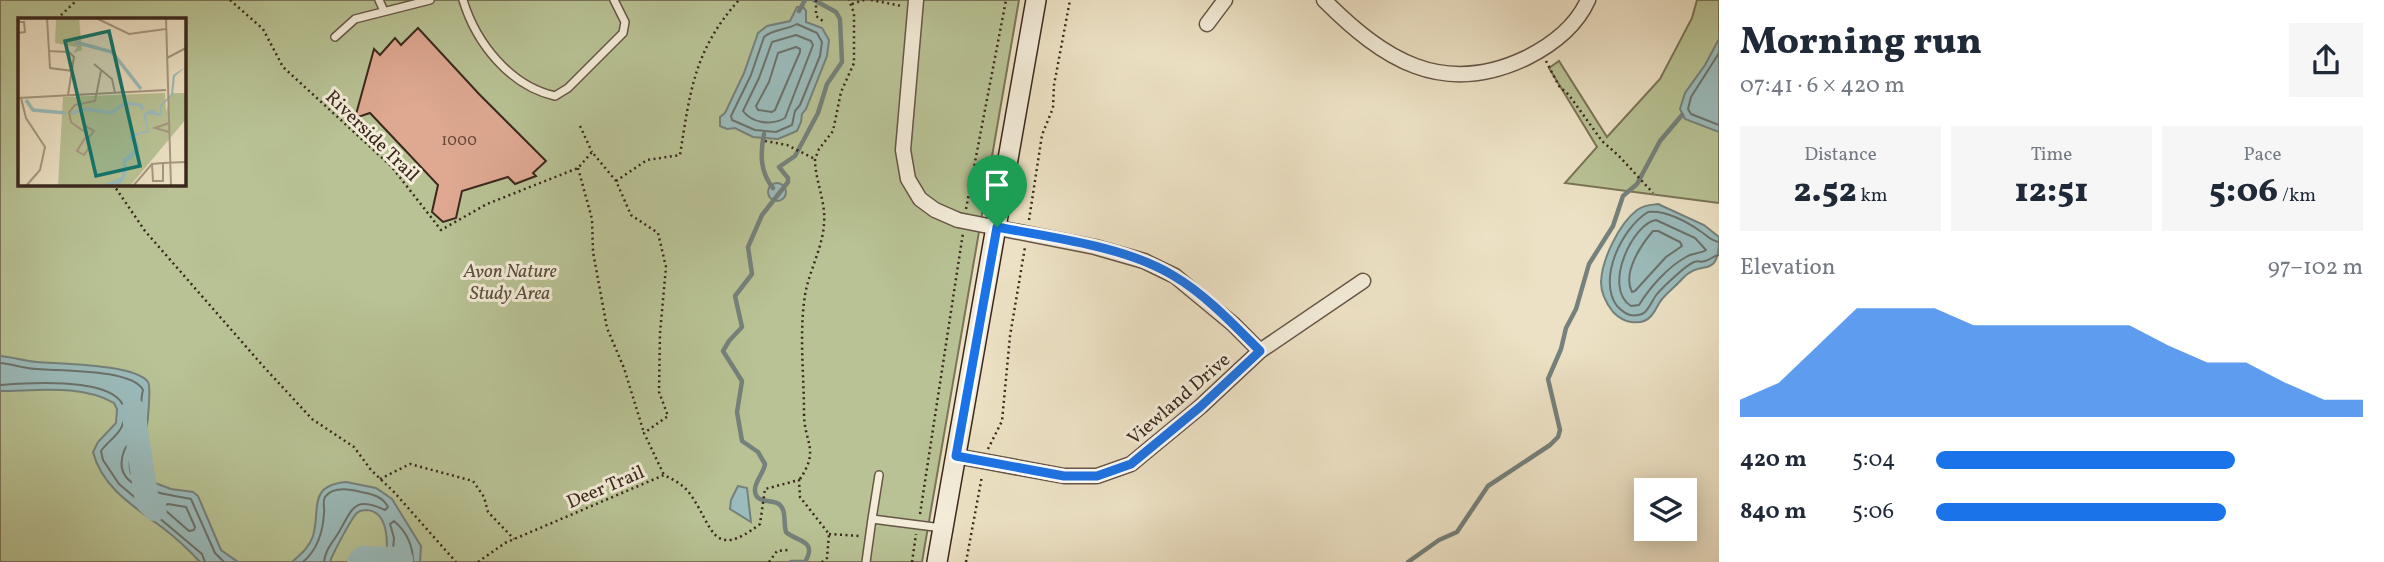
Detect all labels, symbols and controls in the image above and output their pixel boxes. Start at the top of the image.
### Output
text: Morning run [1740,17,1982,70]
inset map [18,18,186,186]
button: share [2289,23,2363,97]
text: 07:41 · 6 × 420 m [1740,70,1905,102]
street label: Riverside Trail [319,85,425,188]
house number: 1000 [441,130,477,152]
text: Distance [1804,142,1877,168]
text: Time [2031,142,2072,168]
text: Pace [2243,142,2282,168]
pin [967,155,1027,227]
icon: arrive [978,166,1016,204]
text: 2.52 [1793,168,1857,216]
text: 12:51 [2015,168,2088,216]
text: 5:06 [2209,168,2278,216]
text: km [1857,183,1888,209]
text: /km [2278,183,2316,209]
text: Elevation [1740,252,1836,284]
text: 97–102 m [2268,252,2363,284]
park label: Avon Nature Study Area [462,259,557,307]
street label: Viewland Drive [1122,347,1236,452]
text: 420 m [1740,444,1807,476]
text: 5:04 [1852,444,1895,476]
street label: Deer Trail [563,460,649,516]
map controls [1634,478,1697,541]
button: layers [1634,478,1697,541]
text: 840 m [1740,496,1806,528]
text: 5:06 [1852,496,1894,528]

